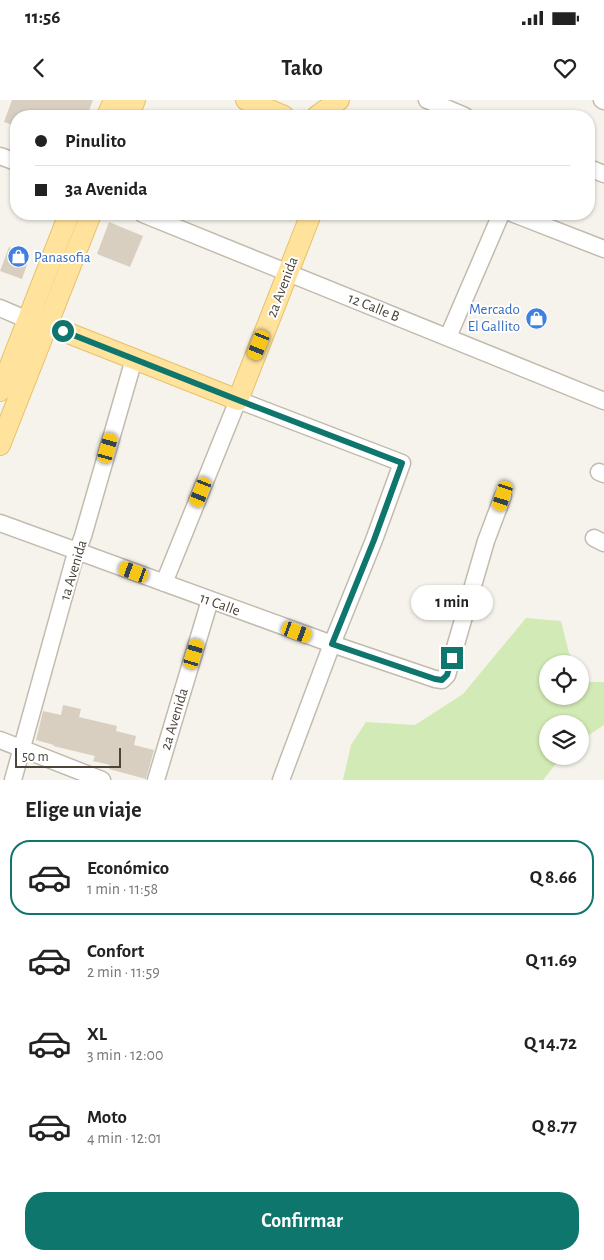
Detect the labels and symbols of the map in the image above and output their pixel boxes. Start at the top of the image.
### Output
shop icon: Panasofia [6,245,30,269]
place label: Panasofia [34,250,91,265]
street label: 2a Avenida [264,255,301,320]
street label: 12 Calle B [346,290,402,325]
place label: Mercado El Gallito [468,302,520,334]
shop icon: Mercado El Gallito [524,306,548,330]
route start [52,320,74,342]
car [246,328,271,362]
car [96,432,119,464]
car [188,475,213,509]
car [491,479,514,513]
street label: 1a Avenida [57,538,90,602]
car [117,560,150,584]
callout: 1 min [411,586,493,620]
street label: 11 Calle [198,590,242,619]
car [280,620,313,644]
car [182,637,205,671]
route end [441,647,463,669]
street label: 2a Avenida [158,686,191,752]
scale bar [15,745,121,768]

